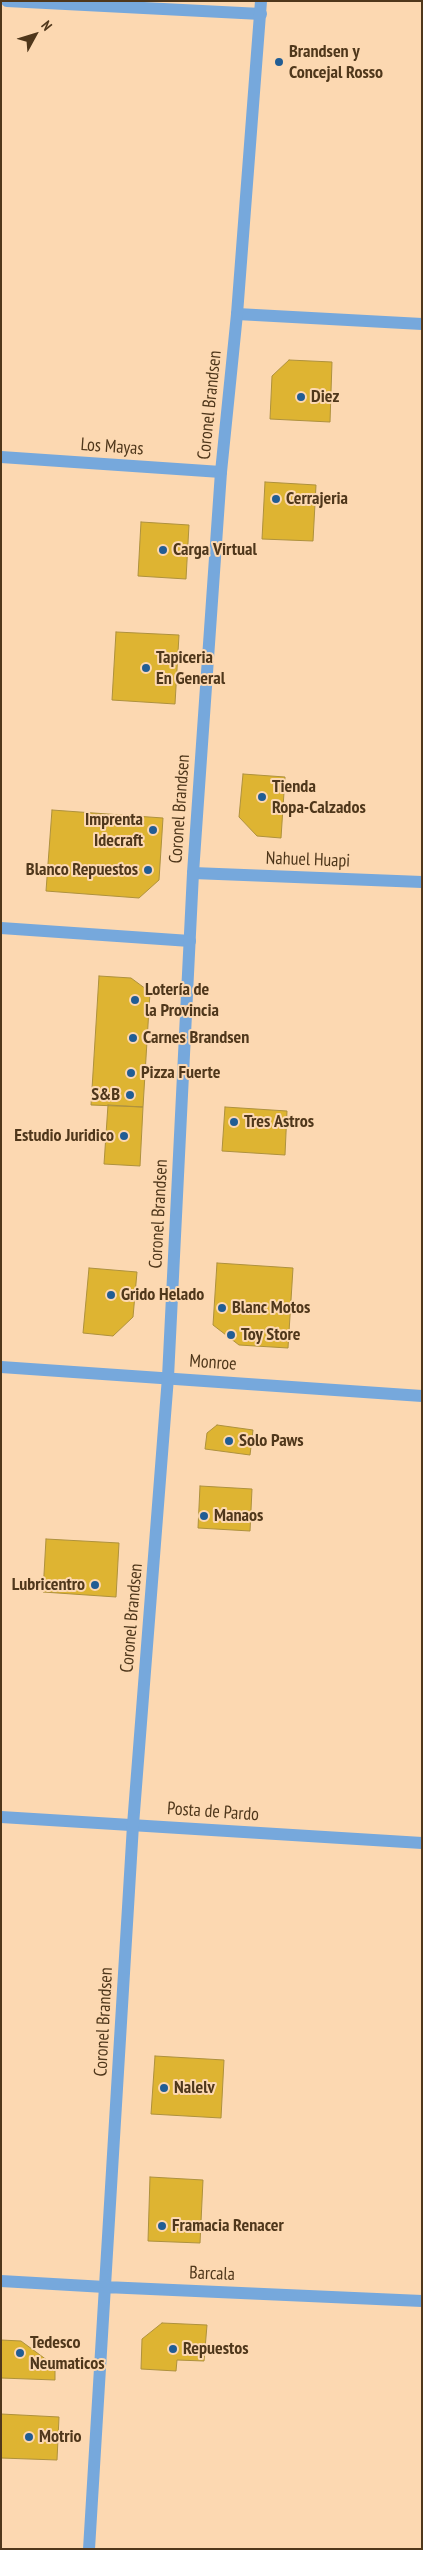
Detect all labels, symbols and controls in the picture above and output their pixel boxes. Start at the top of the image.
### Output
north arrow [10,10,60,60]
text: N [37,17,56,34]
place label: Brandsen y Concejal Rosso [289,41,383,84]
marker: Brandsen y Concejal Rosso [273,56,285,68]
street label: Coronel Brandsen [194,350,226,460]
place label: Diez [311,386,339,408]
marker: Diez [295,391,307,403]
street label: Los Mayas [80,434,144,460]
place label: Cerrajeria [286,488,348,510]
marker: Cerrajeria [270,493,282,505]
place label: Carga Virtual [173,539,257,561]
marker: Carga Virtual [157,544,169,556]
place label: Tapiceria En General [156,647,225,690]
marker: Tapiceria En General [140,662,152,674]
street label: Coronel Brandsen [165,754,195,864]
place label: Tienda Ropa-Calzados [272,776,366,819]
marker: Tienda Ropa-Calzados [256,791,268,803]
place label: Imprenta Idecraft [85,809,143,852]
marker: Imprenta Idecraft [147,824,159,836]
street label: Nahuel Huapi [265,848,351,872]
place label: Blanco Repuestos [26,859,138,881]
marker: Blanco Repuestos [142,864,154,876]
place label: Lotería de la Provincia [145,979,219,1022]
marker: Lotería de la Provincia [129,994,141,1006]
place label: Carnes Brandsen [143,1027,249,1049]
marker: Carnes Brandsen [127,1032,139,1044]
place label: Pizza Fuerte [141,1062,220,1084]
marker: Pizza Fuerte [125,1067,137,1079]
place label: S&B [91,1084,120,1106]
marker: S&B [124,1089,136,1101]
place label: Tres Astros [244,1111,314,1133]
marker: Tres Astros [228,1116,240,1128]
place label: Estudio Juridico [14,1125,114,1147]
marker: Estudio Juridico [118,1130,130,1142]
street label: Coronel Brandsen [145,1159,173,1269]
place label: Grido Helado [121,1284,204,1306]
marker: Grido Helado [105,1289,117,1301]
place label: Blanc Motos [232,1297,310,1319]
marker: Blanc Motos [216,1302,228,1314]
place label: Toy Store [241,1324,300,1346]
marker: Toy Store [225,1329,237,1341]
street label: Monroe [189,1351,237,1375]
place label: Solo Paws [239,1430,304,1452]
marker: Solo Paws [223,1435,235,1447]
place label: Manaos [214,1505,263,1527]
marker: Manaos [198,1510,210,1522]
street label: Coronel Brandsen [116,1563,148,1673]
place label: Lubricentro [12,1574,85,1596]
marker: Lubricentro [89,1579,101,1591]
street label: Posta de Pardo [166,1798,260,1826]
street label: Coronel Brandsen [90,1967,118,2077]
place label: Nalelv [174,2077,215,2099]
marker: Nalelv [158,2082,170,2094]
place label: Framacia Renacer [172,2215,284,2237]
marker: Framacia Renacer [156,2220,168,2232]
street label: Barcala [189,2262,235,2286]
place label: Tedesco Neumaticos [30,2332,104,2374]
place label: Repuestos [183,2338,249,2360]
marker: Repuestos [167,2343,179,2355]
marker: Tedesco Neumaticos [14,2347,26,2359]
place label: Motrio [39,2426,82,2448]
marker: Motrio [23,2431,35,2443]

